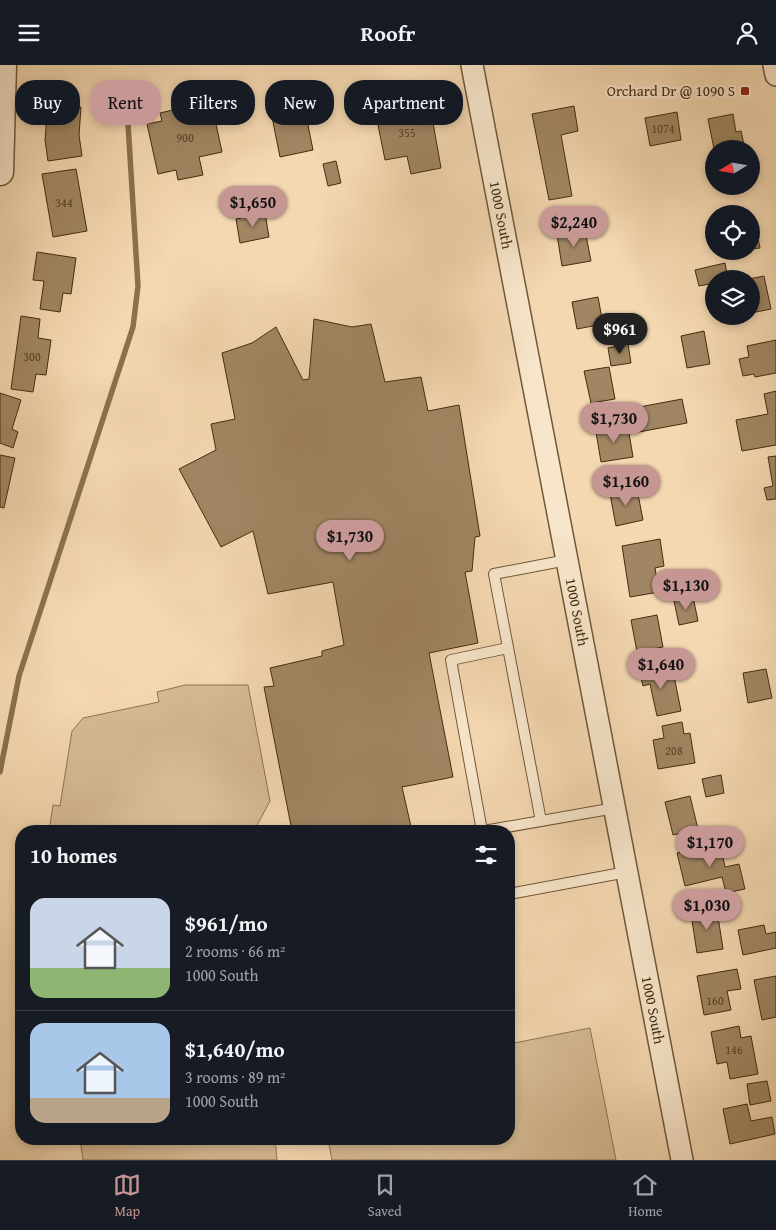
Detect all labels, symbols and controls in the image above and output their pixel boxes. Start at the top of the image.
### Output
text: Roofr [361,17,415,49]
icon: menu [15,19,43,47]
icon: person [733,19,761,47]
chip: Buy [15,80,80,125]
chip: Rent [90,80,161,125]
chip: Filters [171,80,255,125]
chip: New [265,80,334,125]
chip: Apartment [344,80,463,125]
place label: Orchard Dr @ 1090 S [607,80,735,101]
marker: Orchard Dr @ 1090 S [739,85,751,97]
house number: 1074 [651,120,675,137]
house number: 355 [398,124,416,141]
house number: 900 [176,129,194,146]
north arrow [705,140,760,195]
map controls [705,140,760,325]
street label: 1000 South [485,179,518,251]
pin: $1,650 [212,185,294,228]
text: $1,650 [230,190,276,214]
house number: 344 [55,194,73,211]
pin: $2,240 [533,205,615,248]
button: locate [705,205,760,260]
text: $2,240 [551,210,597,234]
button: layers [705,270,760,325]
pin: $961 [590,313,650,355]
text: $961 [603,317,637,341]
house number: 300 [23,348,41,365]
pin: $1,730 [573,401,655,444]
text: $1,730 [591,406,637,430]
pin: $1,160 [585,465,667,507]
text: $1,160 [603,469,649,493]
pin: $1,730 [309,519,391,562]
text: $1,730 [327,524,373,548]
pin: $1,130 [645,569,727,611]
text: $1,130 [663,573,709,597]
street label: 1000 South [561,576,594,648]
pin: $1,640 [620,647,702,690]
text: $1,640 [638,652,684,676]
house number: 208 [665,742,683,759]
pin: $1,170 [669,825,751,868]
text: $1,170 [687,830,733,854]
text: 10 homes [30,840,117,871]
icon: filters [472,841,500,869]
pin: $1,030 [666,889,748,931]
text: $1,030 [684,893,730,917]
text: $961/mo [185,908,268,939]
icon: home [70,918,130,978]
text: 2 rooms · 66 m² [185,939,285,963]
text: 1000 South [185,963,259,987]
street label: 1000 South [637,974,670,1046]
house number: 160 [706,992,724,1009]
text: $1,640/mo [185,1034,285,1065]
house number: 146 [725,1041,743,1058]
icon: home [70,1043,130,1103]
text: 3 rooms · 89 m² [185,1065,285,1089]
text: 1000 South [185,1089,259,1113]
tab: Map [113,1171,141,1221]
tab: Saved [368,1171,402,1221]
tab: Home [628,1171,663,1221]

